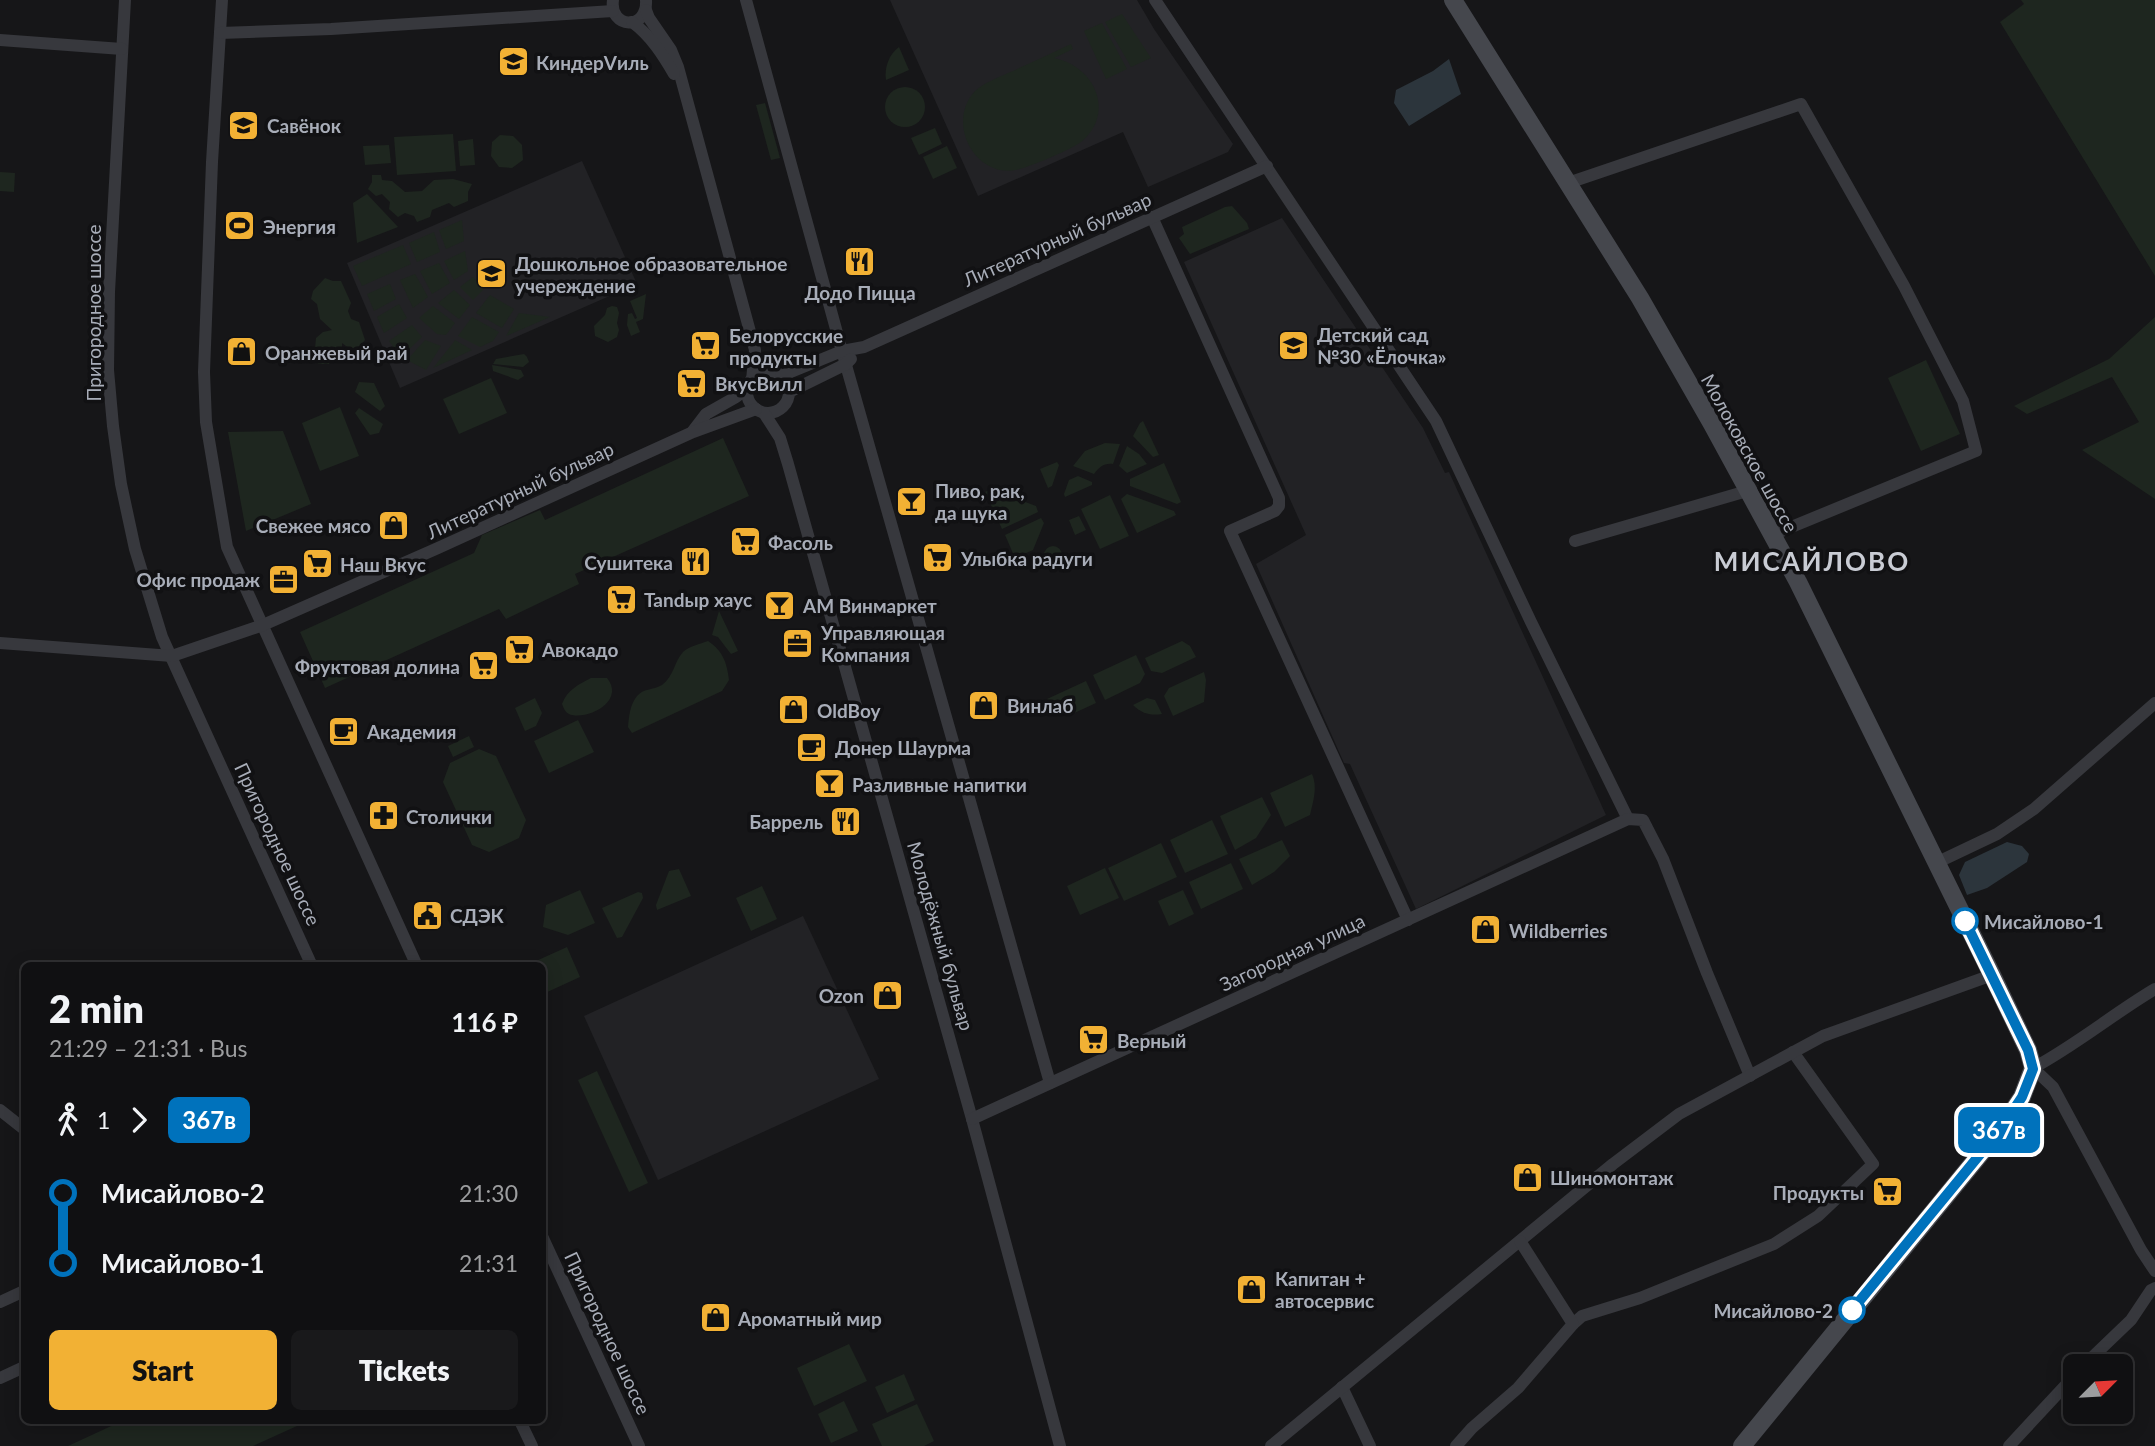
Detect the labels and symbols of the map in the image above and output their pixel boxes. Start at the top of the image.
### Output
school or university icon: КиндерVиль [496,45,530,79]
place label: КиндерVиль [536,51,649,74]
school or university icon: Савёнок [227,108,261,142]
place label: Савёнок [267,114,342,137]
street label: Литературный бульвар [959,187,1155,291]
sports icon: Энергия [223,209,257,243]
place label: Энергия [263,215,336,238]
street label: Пригородное шоссе [82,225,105,401]
restaurant icon: Додо Пицца [843,244,877,278]
place label: Дошкольное образовательное учереждение [515,252,787,297]
school or university icon: Дошкольное образовательное учереждение [475,257,509,291]
place label: Додо Пицца [804,281,916,304]
place label: Детский сад №30 «Ёлочка» [1317,323,1447,368]
place label: Белорусские продукты [729,324,843,369]
school or university icon: Детский сад №30 «Ёлочка» [1277,328,1311,362]
supermarket icon: Белорусские продукты [689,329,723,363]
shop icon: Оранжевый рай [225,335,259,369]
place label: Оранжевый рай [265,341,408,364]
supermarket icon: ВкусВилл [675,366,709,400]
street label: Молоковское шоссе [1697,370,1803,536]
place label: ВкусВилл [715,372,803,395]
street label: Литературный бульвар [422,437,617,544]
place label: Пиво, рак, да щука [935,479,1025,524]
bar icon: Пиво, рак, да щука [895,484,929,518]
shop icon: Свежее мясо [377,508,411,542]
place label: Свежее мясо [256,514,371,537]
supermarket icon: Фасоль [728,525,762,559]
place label: Фасоль [768,531,833,554]
supermarket icon: Улыбка радуги [921,541,955,575]
restaurant icon: Сушитека [679,545,713,579]
district label: МИСАЙЛОВО [1714,545,1910,577]
supermarket icon: Наш Вкус [300,547,334,581]
place label: Улыбка радуги [960,547,1093,570]
place label: Сушитека [584,551,673,574]
place label: Наш Вкус [340,553,426,576]
office icon: Офис продаж [266,562,300,596]
place label: Офис продаж [137,568,260,591]
supermarket icon: Tandыр хаус [604,582,638,616]
place label: Tandыр хаус [644,588,752,611]
bar icon: АМ Винмаркет [763,588,797,622]
place label: АМ Винмаркет [802,594,937,617]
place label: Управляющая Компания [820,621,945,666]
office icon: Управляющая Компания [781,626,815,660]
supermarket icon: Авокадо [502,632,536,666]
place label: Авокадо [541,638,618,661]
supermarket icon: Фруктовая долина [466,649,500,683]
place label: Фруктовая долина [295,655,460,678]
shop icon: Винлаб [967,688,1001,722]
shop icon: OldBoy [777,693,811,727]
place label: Винлаб [1007,694,1073,717]
place label: OldBoy [817,699,882,722]
cafe icon: Академия [327,714,361,748]
place label: Академия [366,720,456,743]
cafe icon: Донер Шаурма [795,730,829,764]
place label: Донер Шаурма [835,736,971,759]
street label: Пригородное шоссе [230,759,326,929]
bar icon: Разливные напитки [812,767,846,801]
place label: Разливные напитки [852,773,1027,796]
pharmacy icon: Столички [366,799,400,833]
restaurant icon: Баррель [829,804,863,838]
place label: Столички [406,805,492,828]
place label: Баррель [749,810,823,833]
street label: Молодёжный бульвар [903,839,979,1033]
public building icon: СДЭК [410,898,444,932]
place label: СДЭК [450,904,505,927]
street label: Загородная улица [1216,908,1368,996]
marker: Мисайлово-1 [1952,908,1978,934]
place label: Мисайлово-1 [1984,910,2104,933]
shop icon: Wildberries [1469,913,1503,947]
place label: Wildberries [1509,919,1608,942]
shop icon: Ozon [870,978,904,1012]
place label: Ozon [819,984,864,1007]
supermarket icon: Верный [1077,1023,1111,1057]
place label: Верный [1117,1029,1186,1052]
line badge: 367в [1950,1107,2048,1153]
shop icon: Шиномонтаж [1510,1160,1544,1194]
place label: Шиномонтаж [1550,1166,1674,1189]
supermarket icon: Продукты [1870,1175,1904,1209]
place label: Продукты [1773,1181,1864,1204]
street label: Пригородное шоссе [560,1248,656,1418]
place label: Капитан + автосервис [1275,1267,1374,1312]
shop icon: Капитан + автосервис [1235,1272,1269,1306]
marker: Мисайлово-2 [1839,1297,1865,1323]
place label: Мисайлово-2 [1713,1299,1833,1322]
shop icon: Ароматный мир [698,1301,732,1335]
place label: Ароматный мир [737,1307,882,1330]
north arrow [2063,1354,2133,1424]

